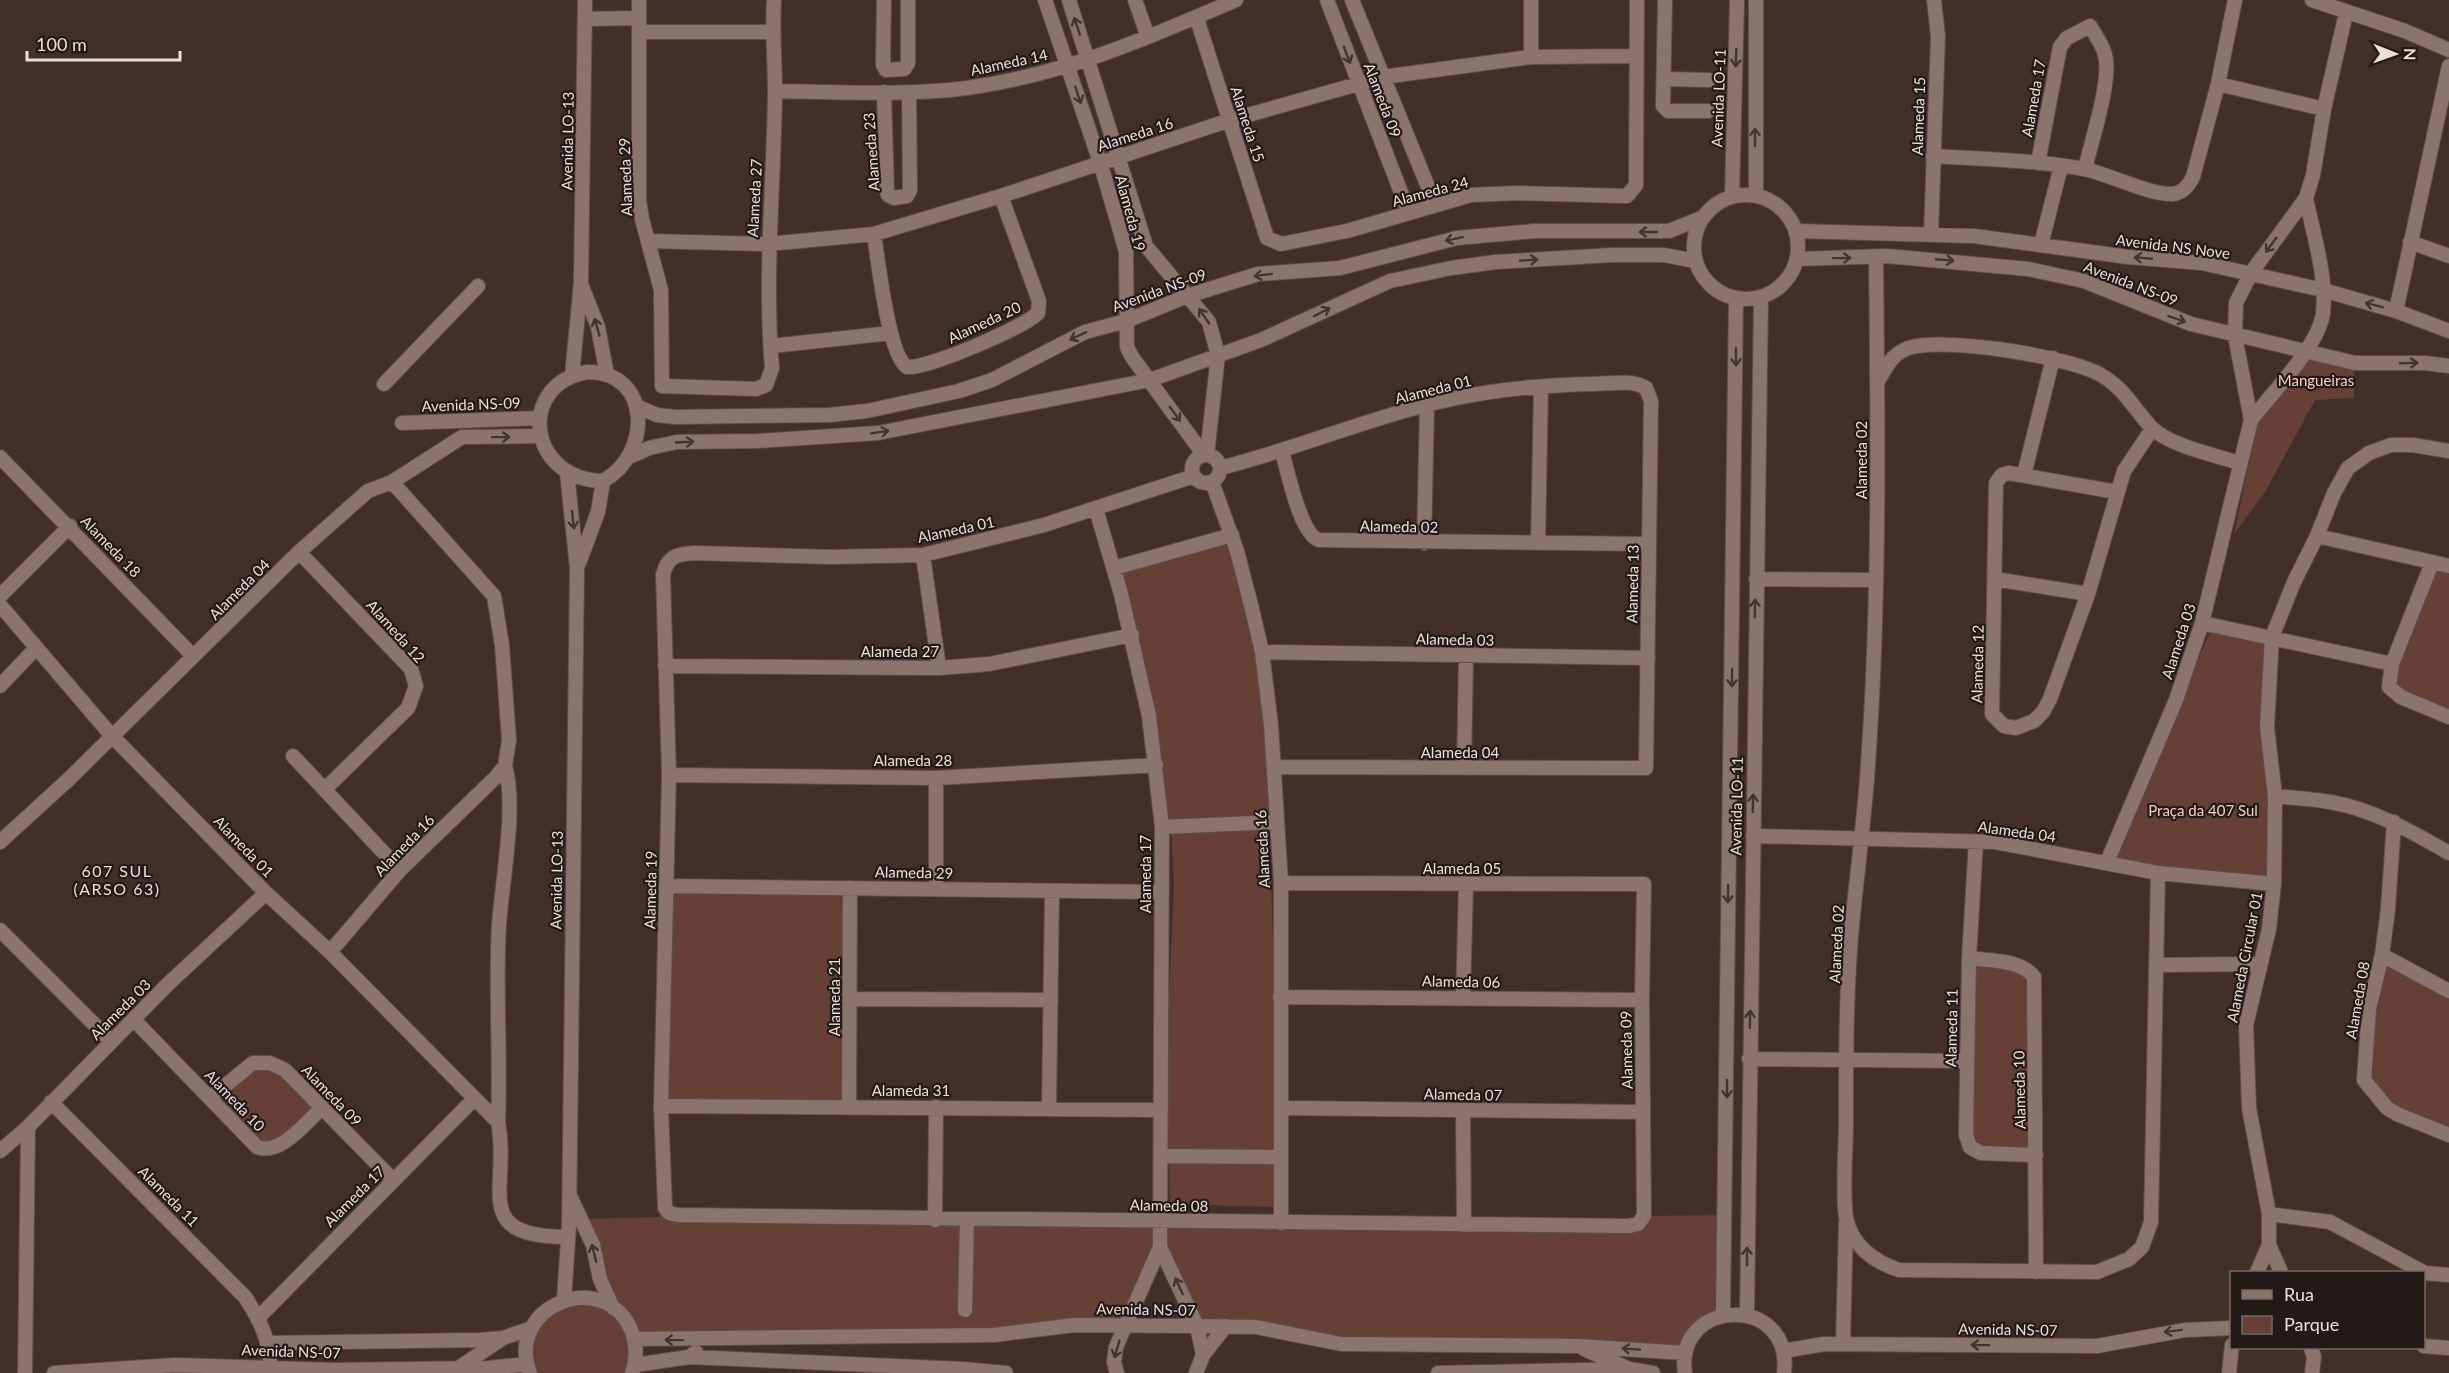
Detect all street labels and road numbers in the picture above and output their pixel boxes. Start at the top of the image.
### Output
street label: Alameda 14 [969,45,1050,79]
street label: Avenida LO-11 [1707,48,1729,148]
street label: Alameda 17 [2017,58,2049,138]
street label: Alameda 09 [1361,60,1405,140]
street label: Alameda 15 [1908,76,1928,156]
street label: Alameda 15 [1227,84,1269,164]
street label: Avenida LO-13 [557,91,577,191]
street label: Alameda 23 [859,112,883,192]
street label: Alameda 16 [1095,113,1175,155]
street label: Alameda 29 [615,137,635,217]
street label: Alameda 27 [743,158,765,238]
street label: Alameda 24 [1390,172,1471,210]
street label: Alameda 19 [1112,173,1150,253]
street label: Avenida NS Nove [2115,230,2231,262]
street label: Avenida NS-09 [2081,257,2181,309]
street label: Avenida NS-09 [1109,265,1209,315]
street label: Alameda 20 [945,297,1024,347]
street label: Alameda 01 [1393,371,1473,407]
street label: Avenida NS-09 [421,393,521,415]
street label: Alameda 02 [1852,421,1870,499]
street label: Alameda 18 [77,512,145,580]
street label: Alameda 01 [916,512,996,546]
street label: Alameda 02 [1360,516,1438,536]
street label: Alameda 13 [1622,545,1642,623]
street label: Alameda 04 [205,555,273,623]
street label: Alameda 12 [363,596,429,666]
street label: Alameda 03 [2157,601,2199,681]
street label: Alameda 12 [1967,625,1987,703]
street label: Alameda 03 [1416,629,1494,649]
street label: Alameda 27 [861,642,940,660]
street label: Alameda 04 [1421,743,1500,761]
street label: Alameda 28 [874,751,952,769]
street label: Avenida LO-11 [1726,756,1746,856]
street label: Alameda 16 [1251,809,1273,889]
street label: Alameda 16 [370,810,438,879]
street label: Alameda 01 [210,812,278,880]
street label: Alameda 04 [1977,817,2057,845]
street label: Avenida LO-13 [546,830,566,930]
street label: Alameda 17 [1136,834,1154,913]
street label: Alameda 19 [640,851,660,929]
street label: Alameda 05 [1423,859,1501,877]
street label: Alameda 29 [875,862,953,882]
street label: Alameda Circular 01 [2223,890,2265,1024]
street label: Alameda 02 [1825,904,1847,984]
street label: Alameda 21 [825,958,843,1036]
street label: Alameda 08 [2341,960,2373,1040]
street label: Alameda 06 [1422,971,1501,991]
street label: Alameda 03 [86,975,154,1043]
street label: Alameda 11 [1941,989,1961,1067]
street label: Alameda 09 [1616,1011,1636,1089]
street label: Alameda 10 [2009,1050,2029,1129]
street label: Alameda 09 [298,1061,366,1129]
street label: Alameda 10 [201,1066,269,1135]
street label: Alameda 31 [872,1081,950,1099]
street label: Alameda 07 [1424,1084,1503,1104]
street label: Alameda 11 [135,1162,203,1230]
street label: Alameda 17 [320,1162,388,1230]
street label: Alameda 08 [1130,1195,1208,1215]
street label: Avenida NS-07 [1096,1299,1196,1319]
street label: Avenida NS-07 [1958,1319,2058,1339]
street label: Avenida NS-07 [241,1340,341,1362]

